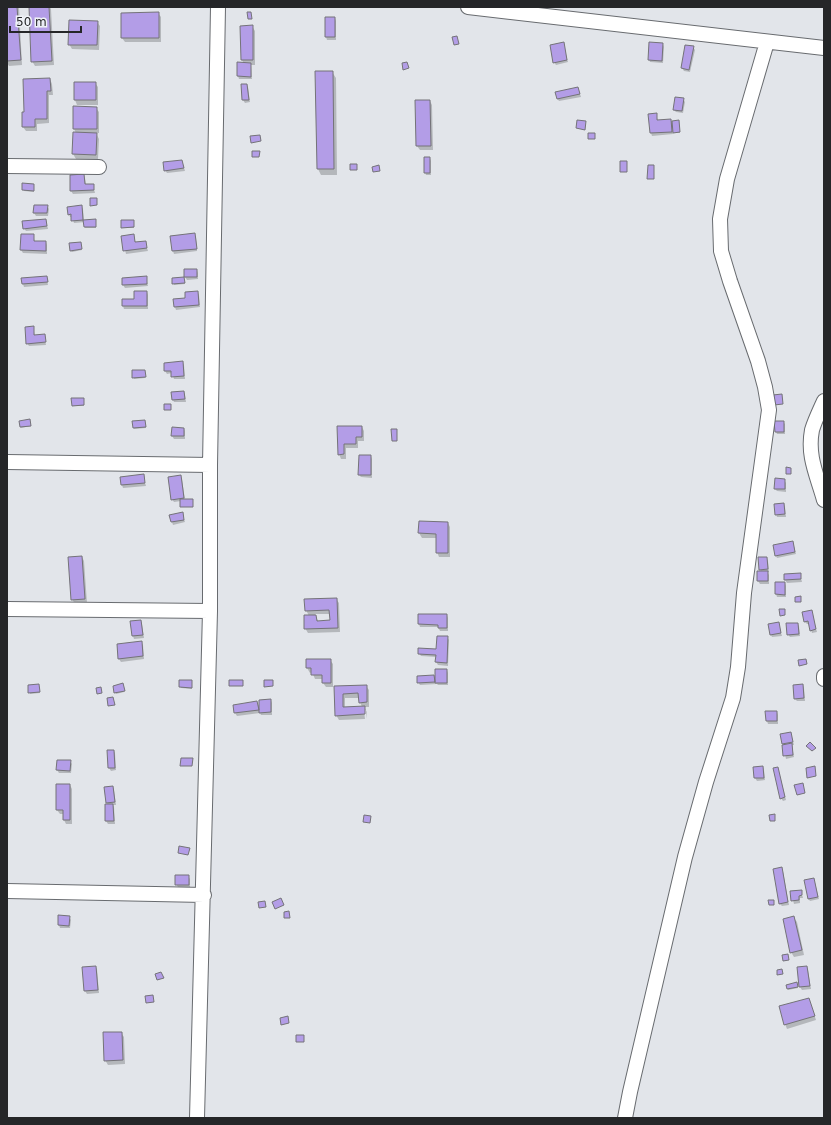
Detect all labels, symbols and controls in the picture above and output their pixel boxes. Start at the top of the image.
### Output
scale bar [10,8,81,34]
text: 50 m [16,15,47,29]

